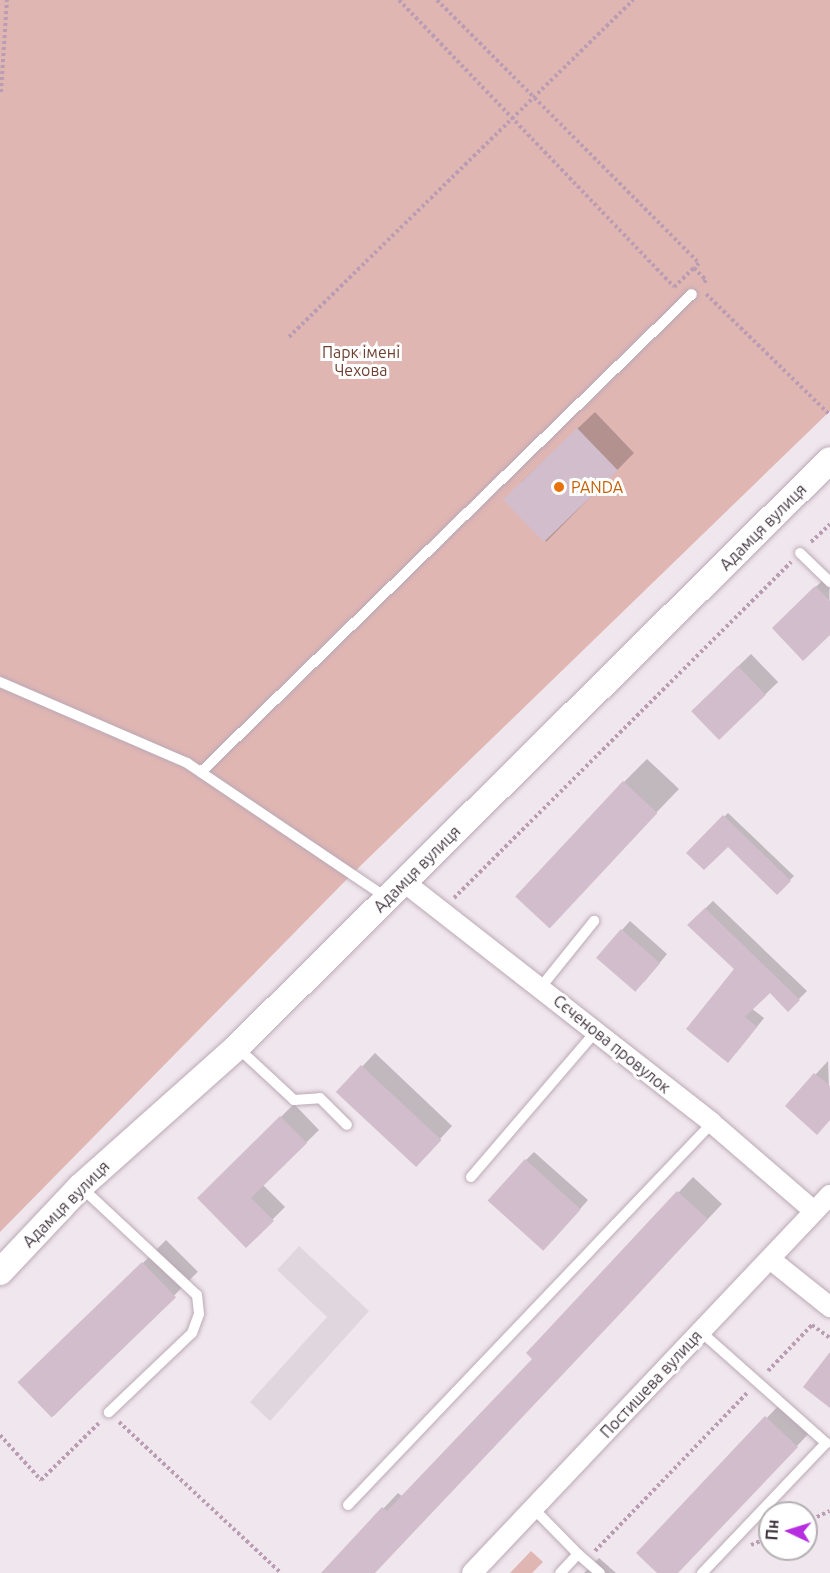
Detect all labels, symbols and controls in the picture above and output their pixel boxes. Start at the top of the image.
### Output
park label: Парк імені Чехова [322,342,400,380]
place label: PANDA [571,477,623,497]
marker: PANDA [552,480,566,494]
street label: Адамця вулиця [716,480,810,574]
street label: Адамця вулиця [370,822,464,916]
street label: Сєченова провулок [550,991,674,1097]
street label: Адамця вулиця [19,1157,113,1251]
street label: Постишева вулиця [596,1326,706,1442]
north arrow [758,1501,818,1561]
text: Пн [762,1519,782,1541]

